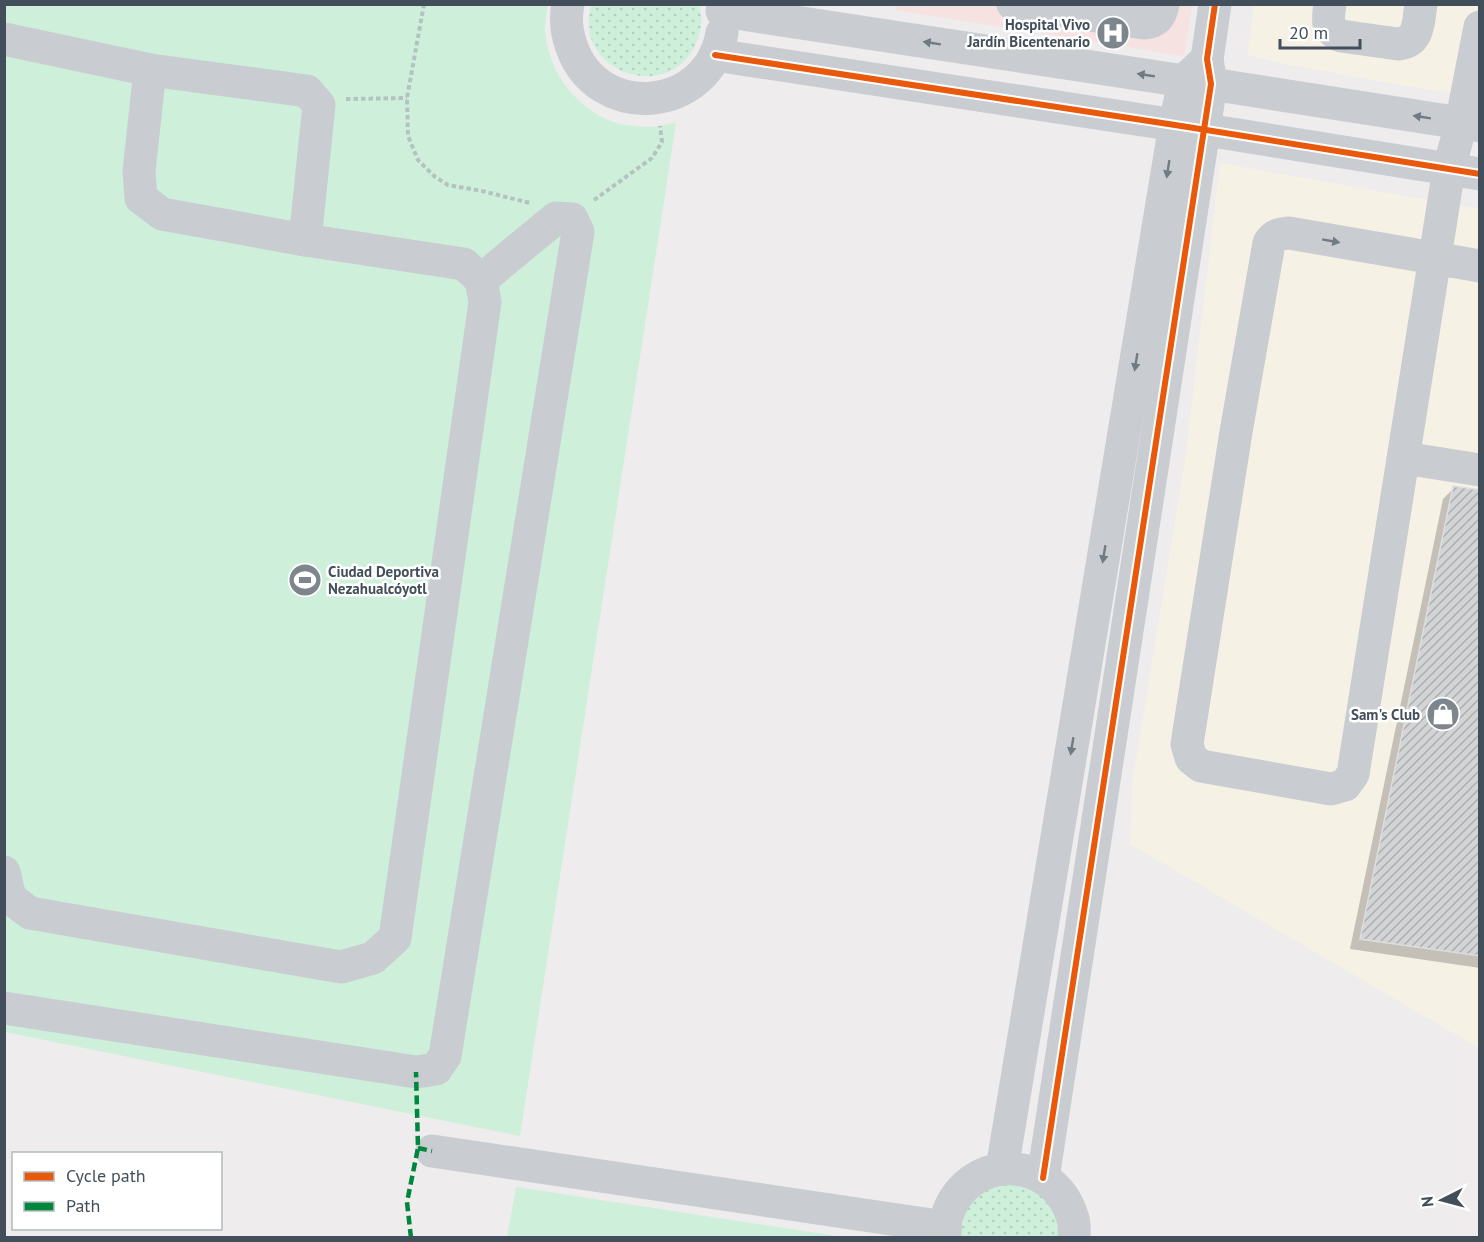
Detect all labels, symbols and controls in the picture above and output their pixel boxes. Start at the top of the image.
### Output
scale bar [1280,12,1360,50]
place label: Hospital Vivo Jardín Bicentenario [967,15,1090,51]
hospital icon: Hospital Vivo Jardín Bicentenario [1095,15,1131,51]
text: 20 m [1289,21,1328,44]
one-way arrow [923,38,942,47]
one-way arrow [1136,71,1155,80]
one-way arrow [1412,113,1431,122]
one-way arrow [1163,160,1172,179]
one-way arrow [1321,236,1340,245]
one-way arrow [1131,352,1140,371]
one-way arrow [1099,545,1108,564]
sports icon: Ciudad Deportiva Nezahualcóyotl [287,562,323,598]
place label: Ciudad Deportiva Nezahualcóyotl [328,562,439,598]
shop icon: Sam's Club [1425,696,1461,732]
place label: Sam's Club [1351,705,1420,724]
one-way arrow [1068,737,1077,756]
legend [12,1152,222,1230]
text: Cycle path [66,1164,146,1187]
north arrow [1412,1170,1472,1230]
text: Path [66,1194,100,1217]
text: N [1417,1195,1438,1208]

